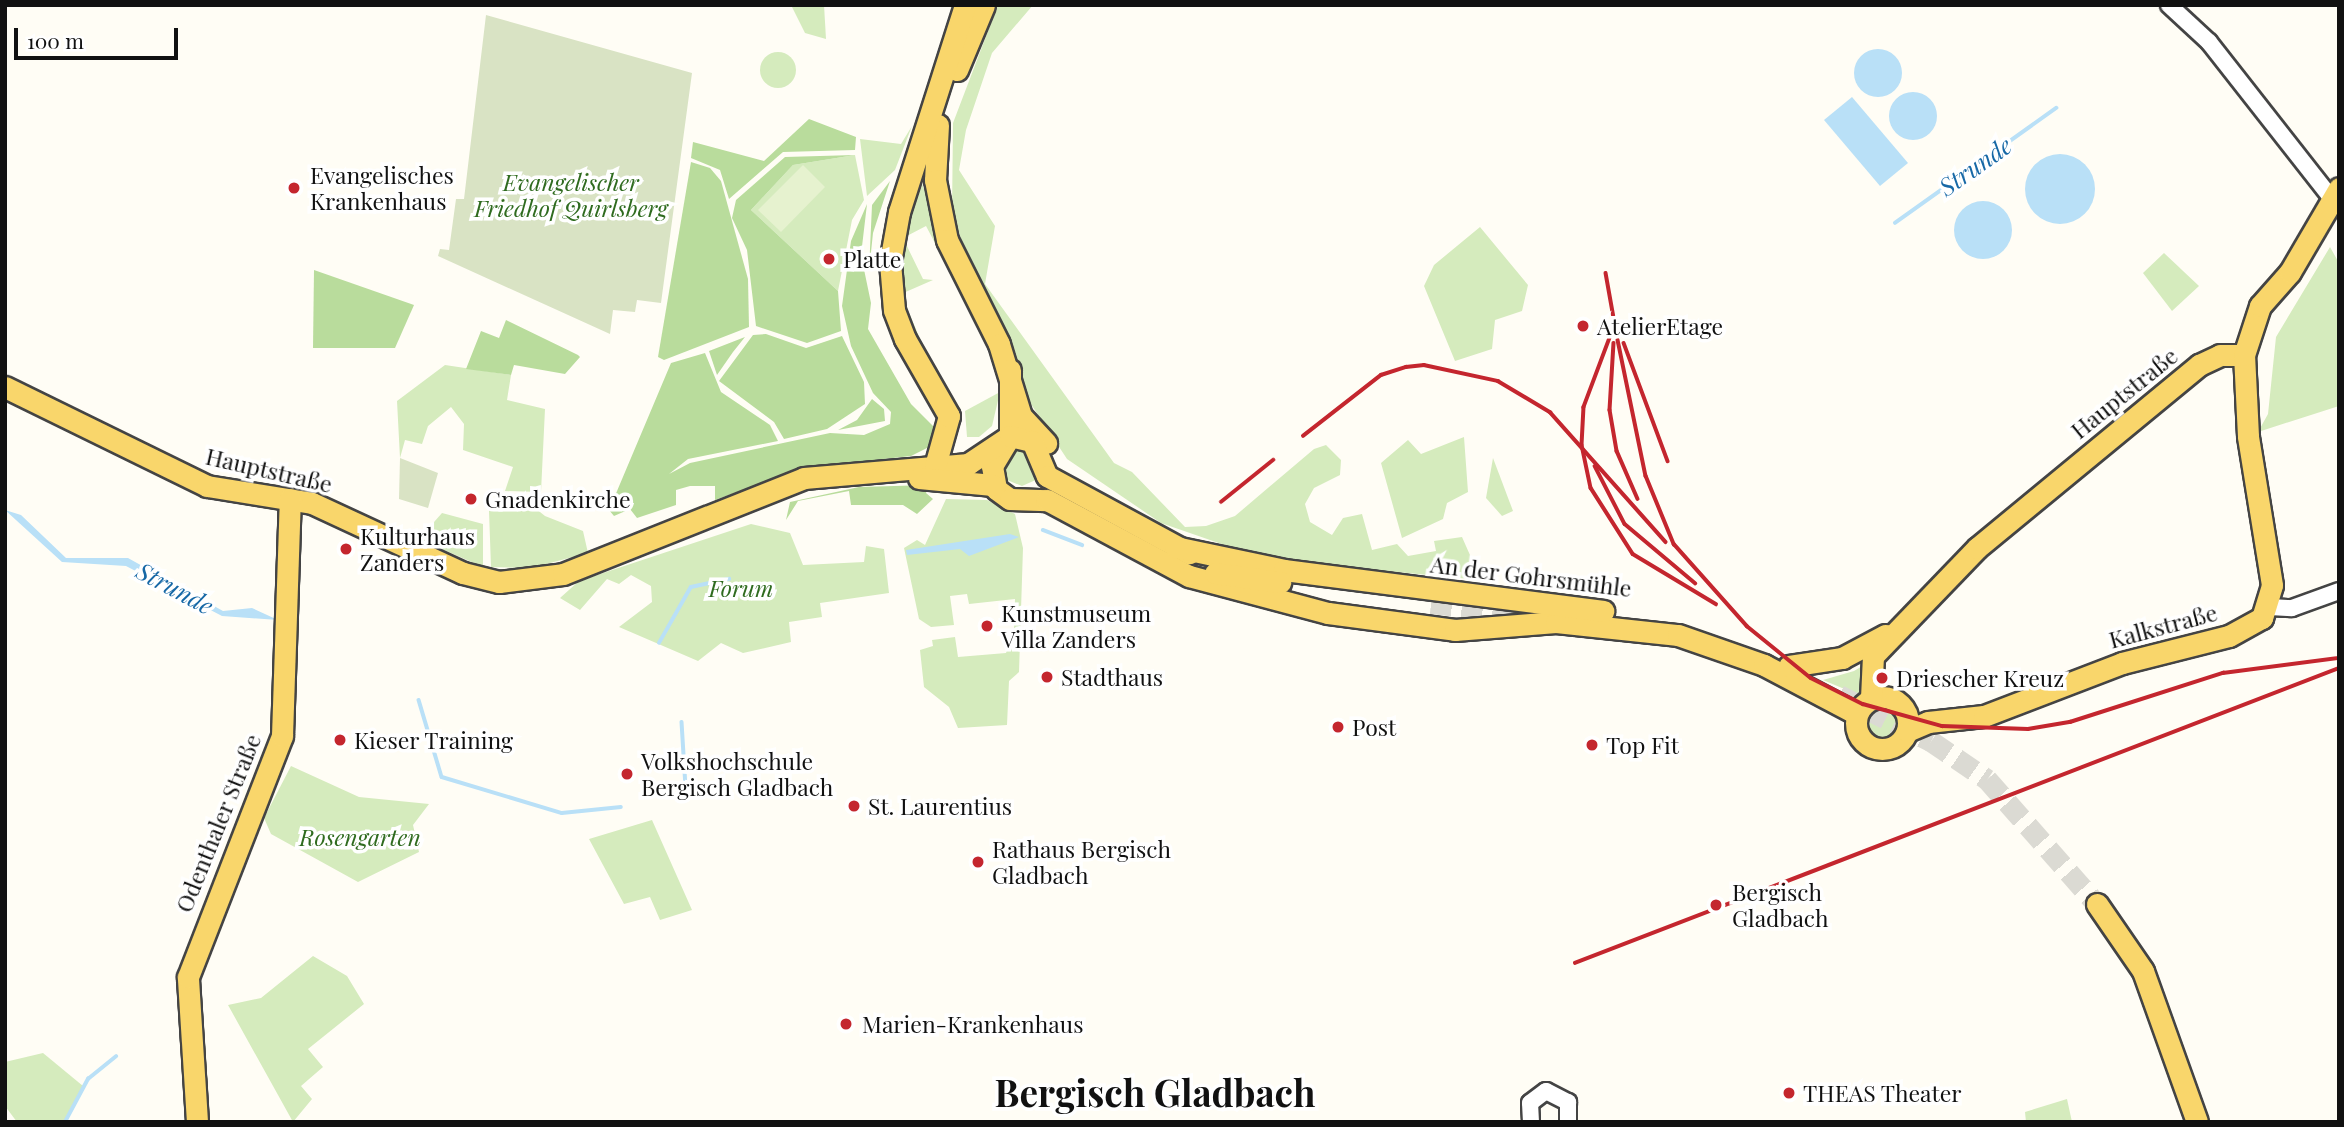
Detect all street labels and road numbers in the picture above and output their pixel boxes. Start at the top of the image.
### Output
street label: Hauptstraße [2065,342,2183,444]
street label: Hauptstraße [203,442,335,498]
street label: An der Gohrsmühle [1429,550,1633,602]
street label: Kalkstraße [2106,598,2220,654]
street label: Odenthaler Straße [170,730,266,916]

